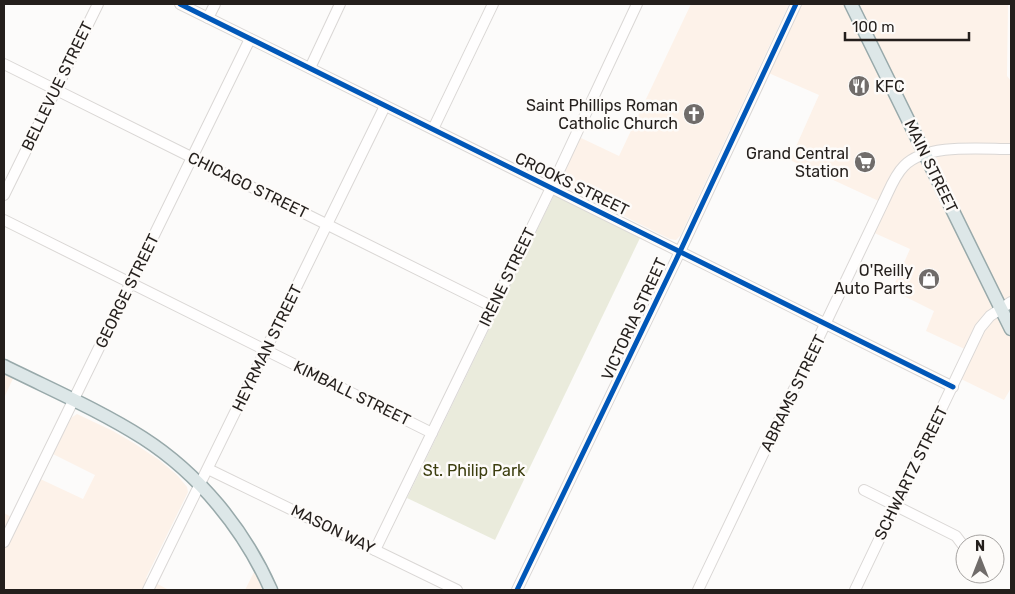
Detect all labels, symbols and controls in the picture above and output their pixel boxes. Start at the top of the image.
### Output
scale bar [845,10,969,42]
street label: BELLEVUE STREET [17,18,97,154]
text: 100 m [852,18,894,36]
restaurant icon: KFC [847,74,871,98]
place label: KFC [875,77,905,96]
place label: Saint Phillips Roman Catholic Church [526,96,678,133]
church icon: Saint Phillips Roman Catholic Church [682,102,706,126]
street label: MAIN STREET [900,116,962,216]
place label: Grand Central Station [746,144,849,181]
street label: CHICAGO STREET [185,148,311,222]
street label: CROOKS STREET [512,148,632,220]
supermarket icon: Grand Central Station [853,150,877,174]
street label: IRENE STREET [475,225,539,329]
street label: GEORGE STREET [91,231,163,351]
street label: VICTORIA STREET [597,255,671,383]
place label: O'Reilly Auto Parts [834,261,913,298]
shop icon: O'Reilly Auto Parts [917,267,941,291]
street label: HEYRMAN STREET [228,282,306,414]
street label: ABRAMS STREET [757,332,829,454]
street label: KIMBALL STREET [290,356,414,430]
street label: SCHWARTZ STREET [870,403,952,543]
park label: St. Philip Park [423,461,526,480]
street label: MASON WAY [288,500,378,558]
north arrow [955,534,1005,584]
text: N [975,538,985,555]

